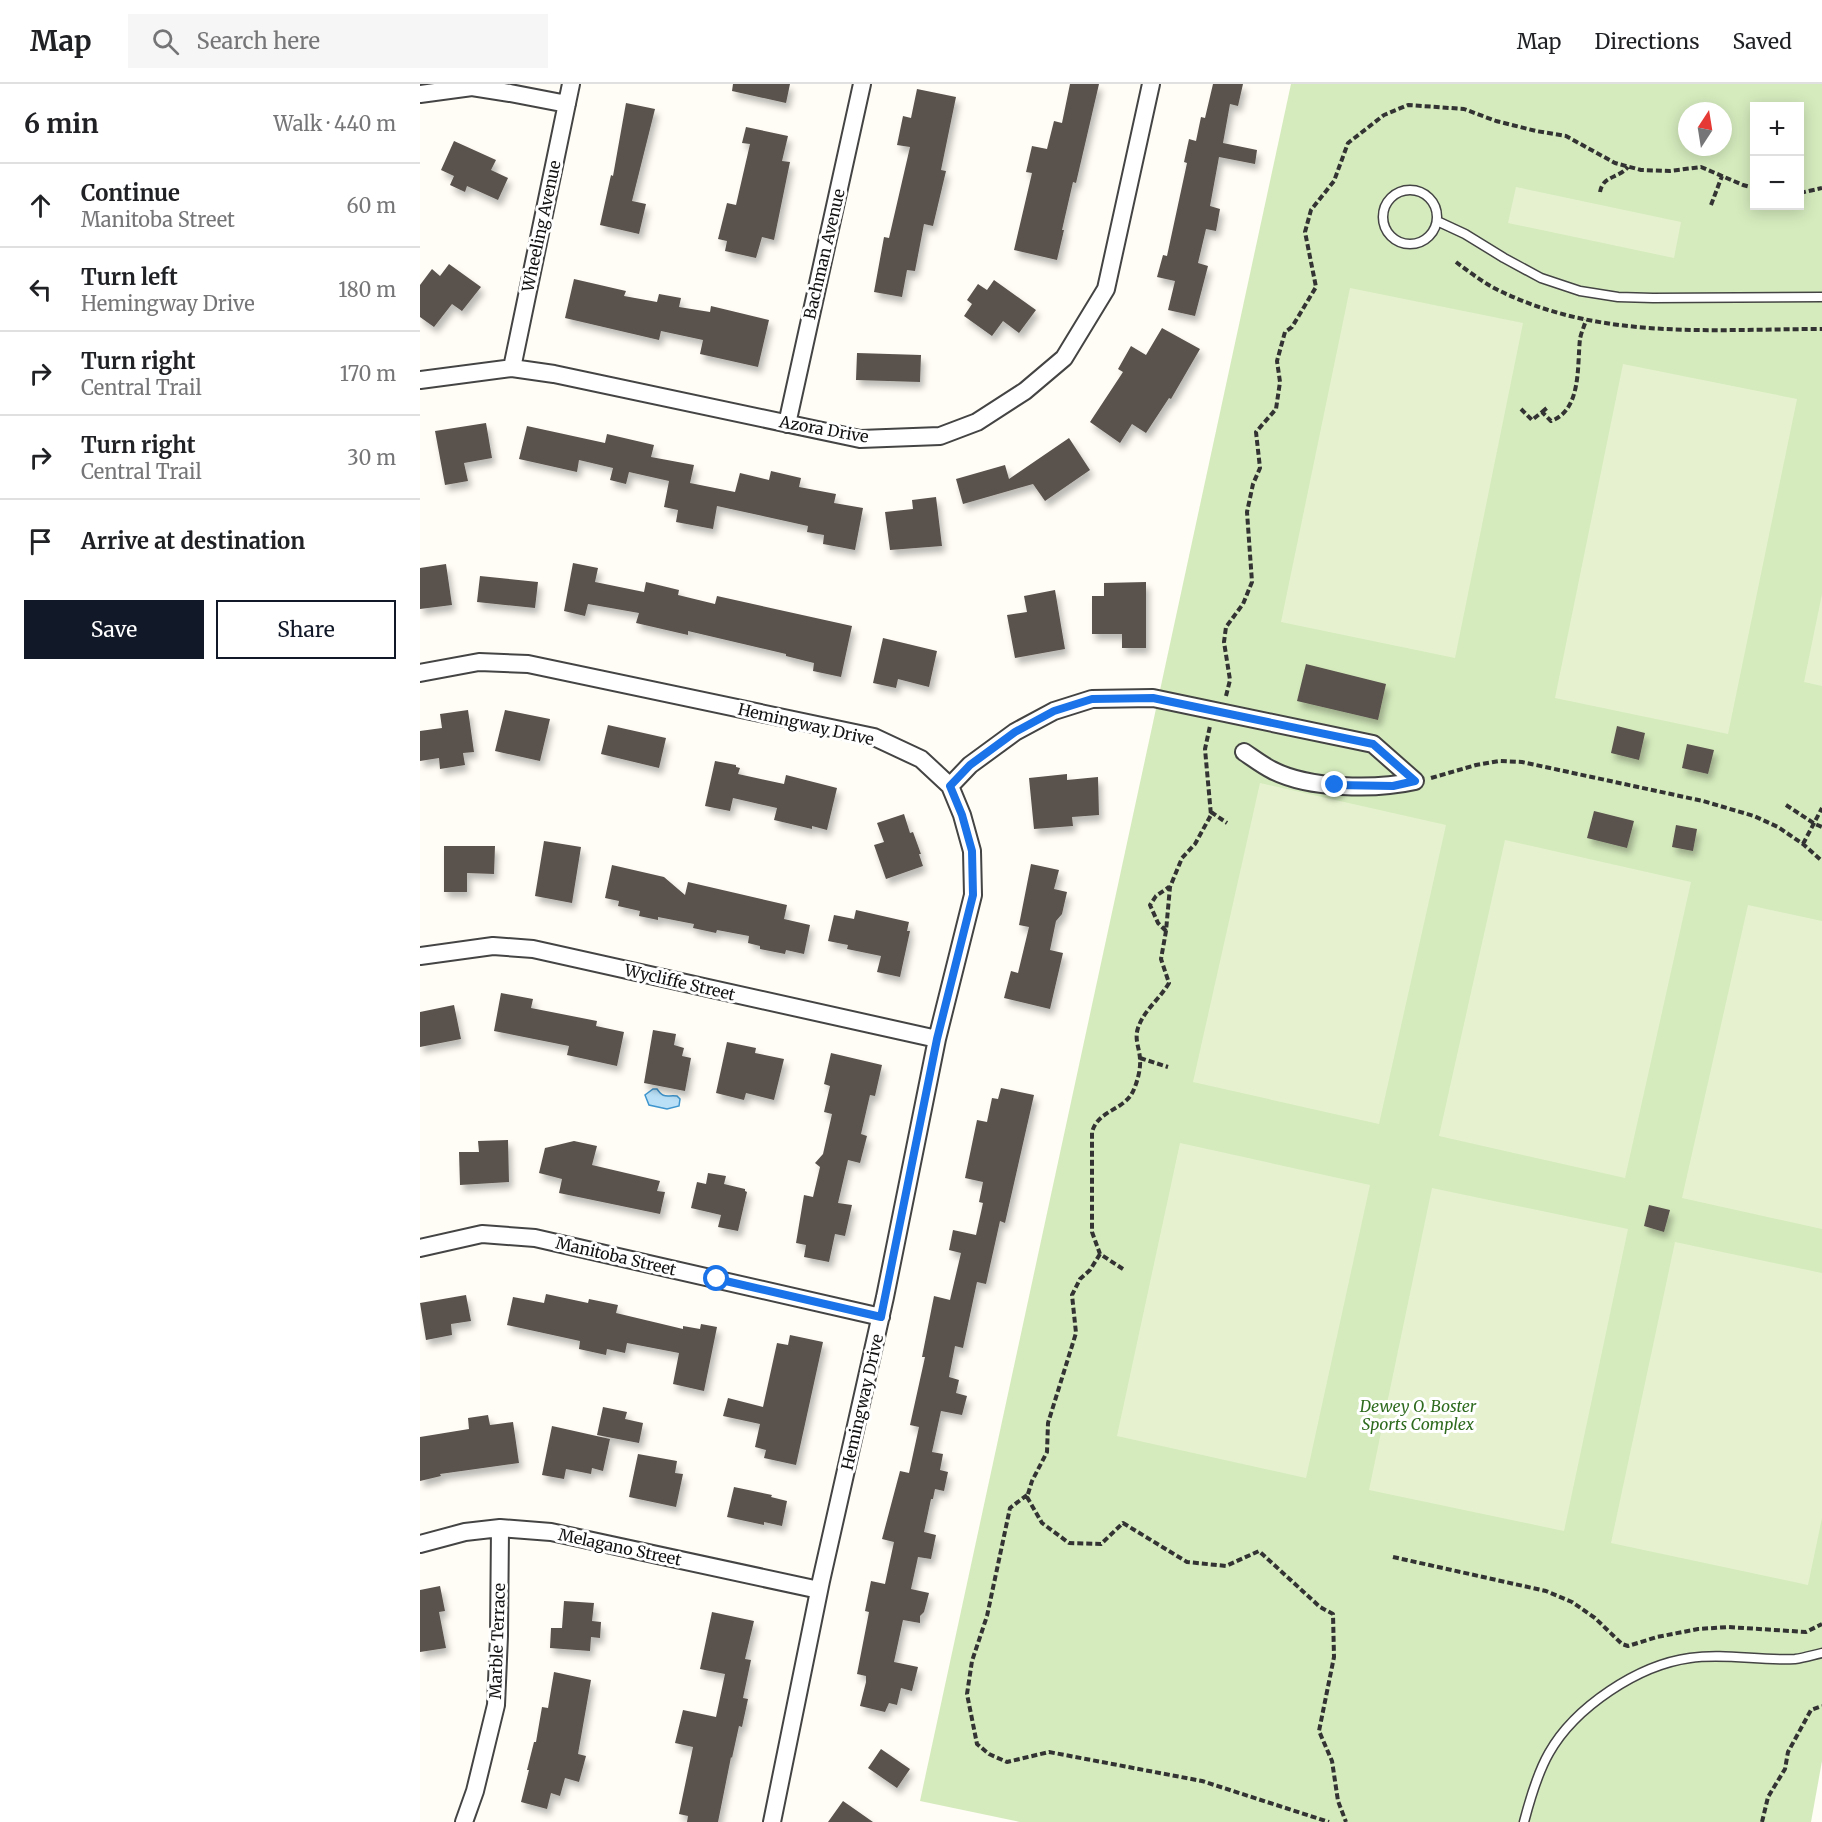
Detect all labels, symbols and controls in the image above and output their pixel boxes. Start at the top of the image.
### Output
search box [128,14,548,68]
text: Map [30,23,92,59]
icon: search [149,25,182,58]
text: Search here [197,27,320,55]
text: Map [1517,28,1561,55]
text: Directions [1594,28,1699,55]
text: Saved [1732,28,1792,55]
north arrow [1678,102,1732,156]
map controls [1750,102,1804,210]
button: + [1750,102,1804,156]
text: 6 min [24,107,99,140]
text: Walk · 440 m [274,111,396,136]
button: − [1750,156,1804,210]
street label: Wheeling Avenue [517,158,565,295]
text: Continue [81,179,180,207]
street label: Bachman Avenue [799,187,849,321]
icon: ahead [24,189,57,222]
text: 60 m [346,193,396,218]
text: Manitoba Street [81,207,235,232]
text: Turn left [81,263,178,291]
icon: left [24,273,57,306]
text: 180 m [338,277,396,302]
text: Hemingway Drive [81,291,255,316]
text: Turn right [81,347,195,375]
icon: right [24,357,57,390]
text: 170 m [340,361,396,386]
text: Central Trail [81,375,202,400]
street label: Azora Drive [777,411,870,447]
text: Turn right [81,431,195,459]
icon: right [24,441,57,474]
text: 30 m [347,445,396,470]
text: Central Trail [81,459,202,484]
icon: arrive [24,525,57,558]
text: Arrive at destination [81,527,305,555]
button: Save [24,600,204,659]
button: Share [216,600,396,659]
street label: Hemingway Drive [736,699,876,749]
route end [1321,771,1347,797]
street label: Wycliffe Street [622,959,738,1005]
street label: Manitoba Street [554,1232,679,1280]
route start [703,1265,729,1291]
street label: Hemingway Drive [837,1332,887,1472]
park label: Dewey O. Boster Sports Complex [1359,1396,1477,1434]
street label: Melagano Street [557,1524,684,1570]
street label: Marble Terrace [485,1583,509,1699]

